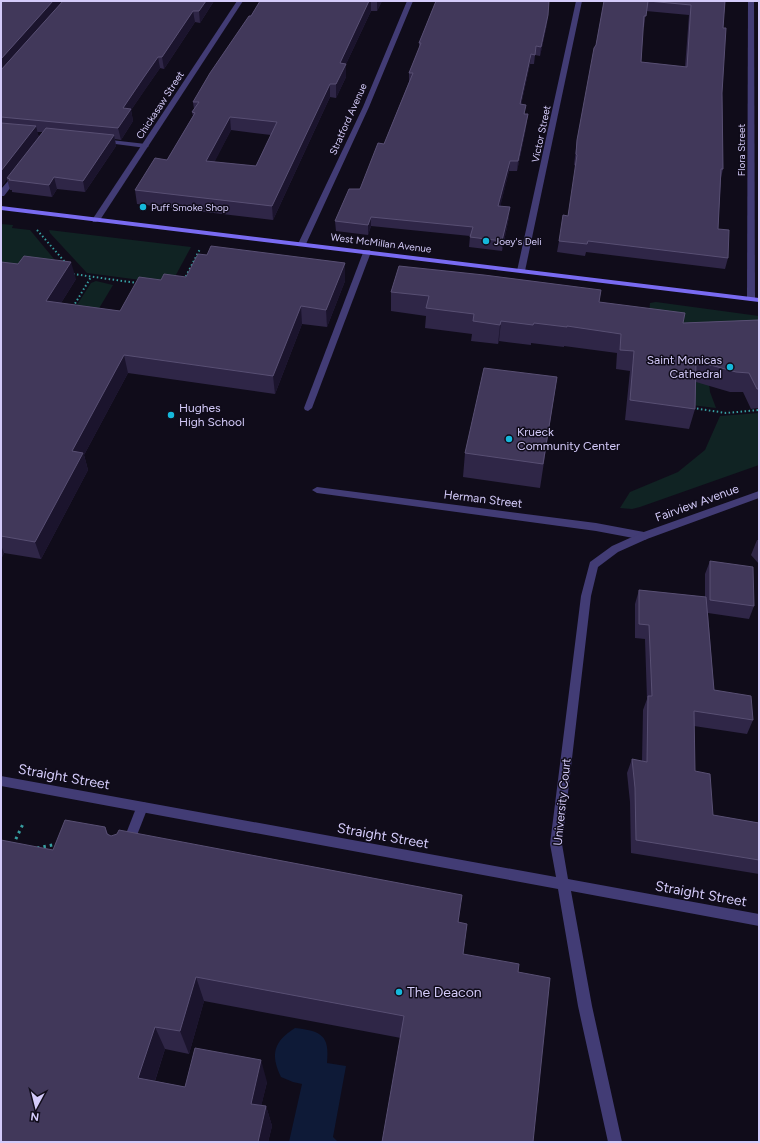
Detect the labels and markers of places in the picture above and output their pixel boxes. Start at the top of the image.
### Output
place label: Puff Smoke Shop [151,201,229,214]
marker: Puff Smoke Shop [138,202,148,212]
place label: Joey's Deli [494,235,542,248]
marker: Joey's Deli [481,236,491,246]
place label: Saint Monicas Cathedral [647,353,722,381]
marker: Saint Monicas Cathedral [725,362,735,372]
place label: Hughes High School [179,401,245,429]
marker: Hughes High School [166,410,176,420]
place label: Krueck Community Center [517,425,620,453]
marker: Krueck Community Center [504,434,514,444]
place label: The Deacon [407,984,482,1001]
marker: The Deacon [394,987,404,997]

